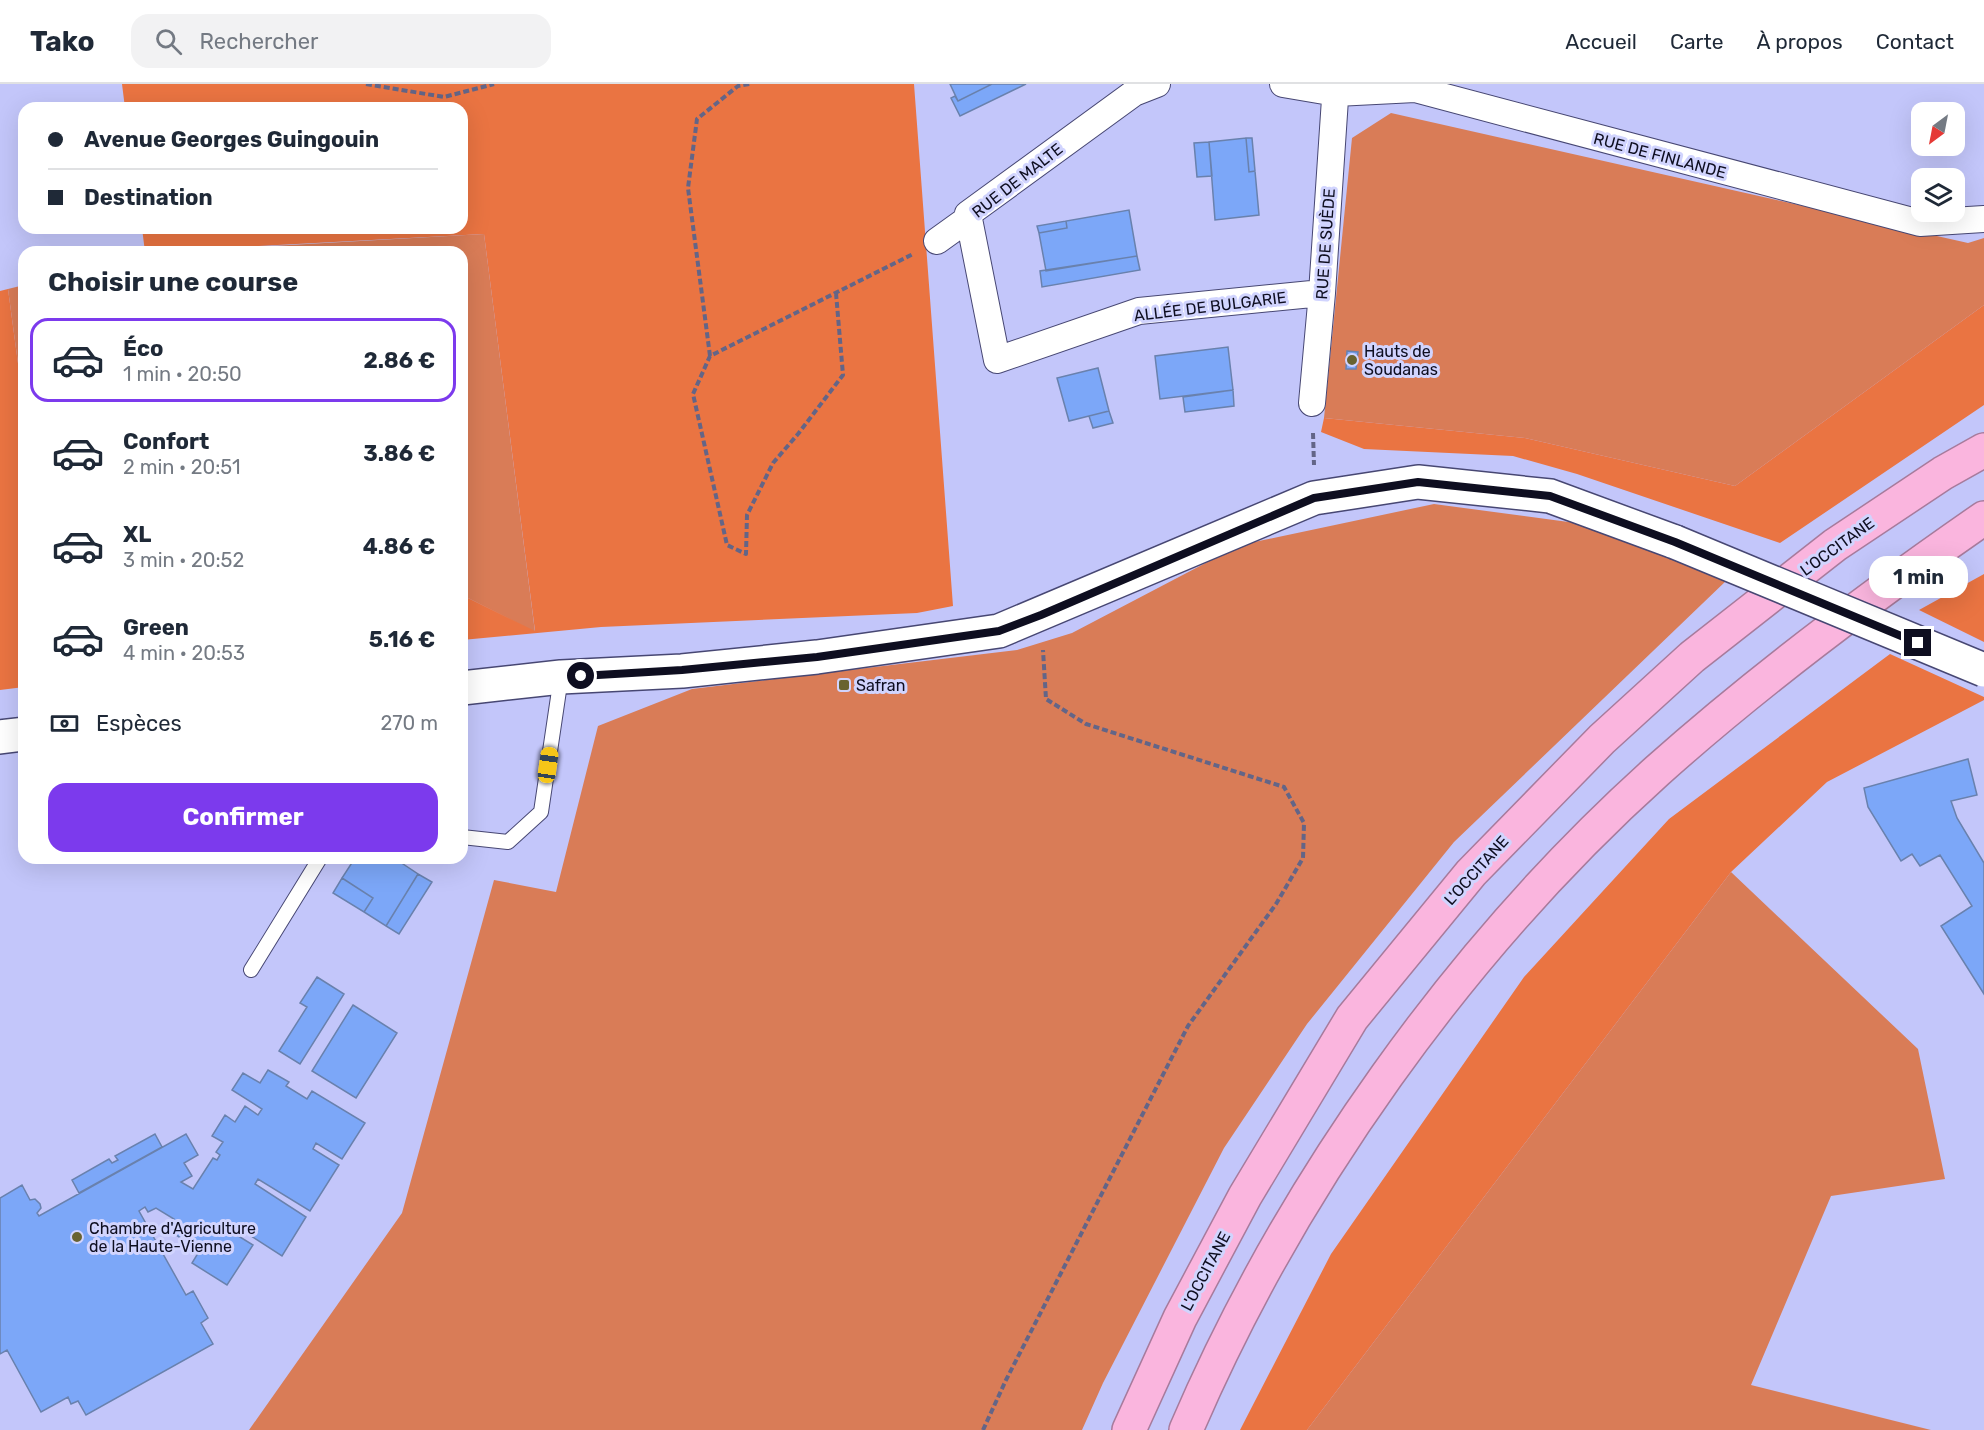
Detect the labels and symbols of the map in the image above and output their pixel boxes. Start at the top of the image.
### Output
north arrow [1911,102,1965,156]
street label: RUE DE FINLANDE [1592,129,1728,182]
street label: RUE DE MALTE [968,139,1066,222]
street label: RUE DE SUÈDE [1312,188,1339,300]
street label: ALLÉE DE BULGARIE [1133,288,1287,325]
place label: Hauts de Soudanas [1364,342,1438,379]
marker: Hauts de Soudanas [1345,353,1359,367]
street label: L'OCCITANE [1797,513,1878,580]
callout: 1 min [1868,556,1968,598]
route end [1904,629,1931,656]
route start [567,662,594,689]
place label: Safran [856,676,905,695]
marker: Safran [837,678,851,692]
car [537,746,559,784]
street label: L'OCCITANE [1440,832,1513,909]
place label: Chambre d'Agriculture de la Haute-Vienne [89,1219,256,1256]
street label: L'OCCITANE [1177,1228,1234,1314]
marker: Chambre d'Agriculture de la Haute-Vienne [70,1230,84,1244]

